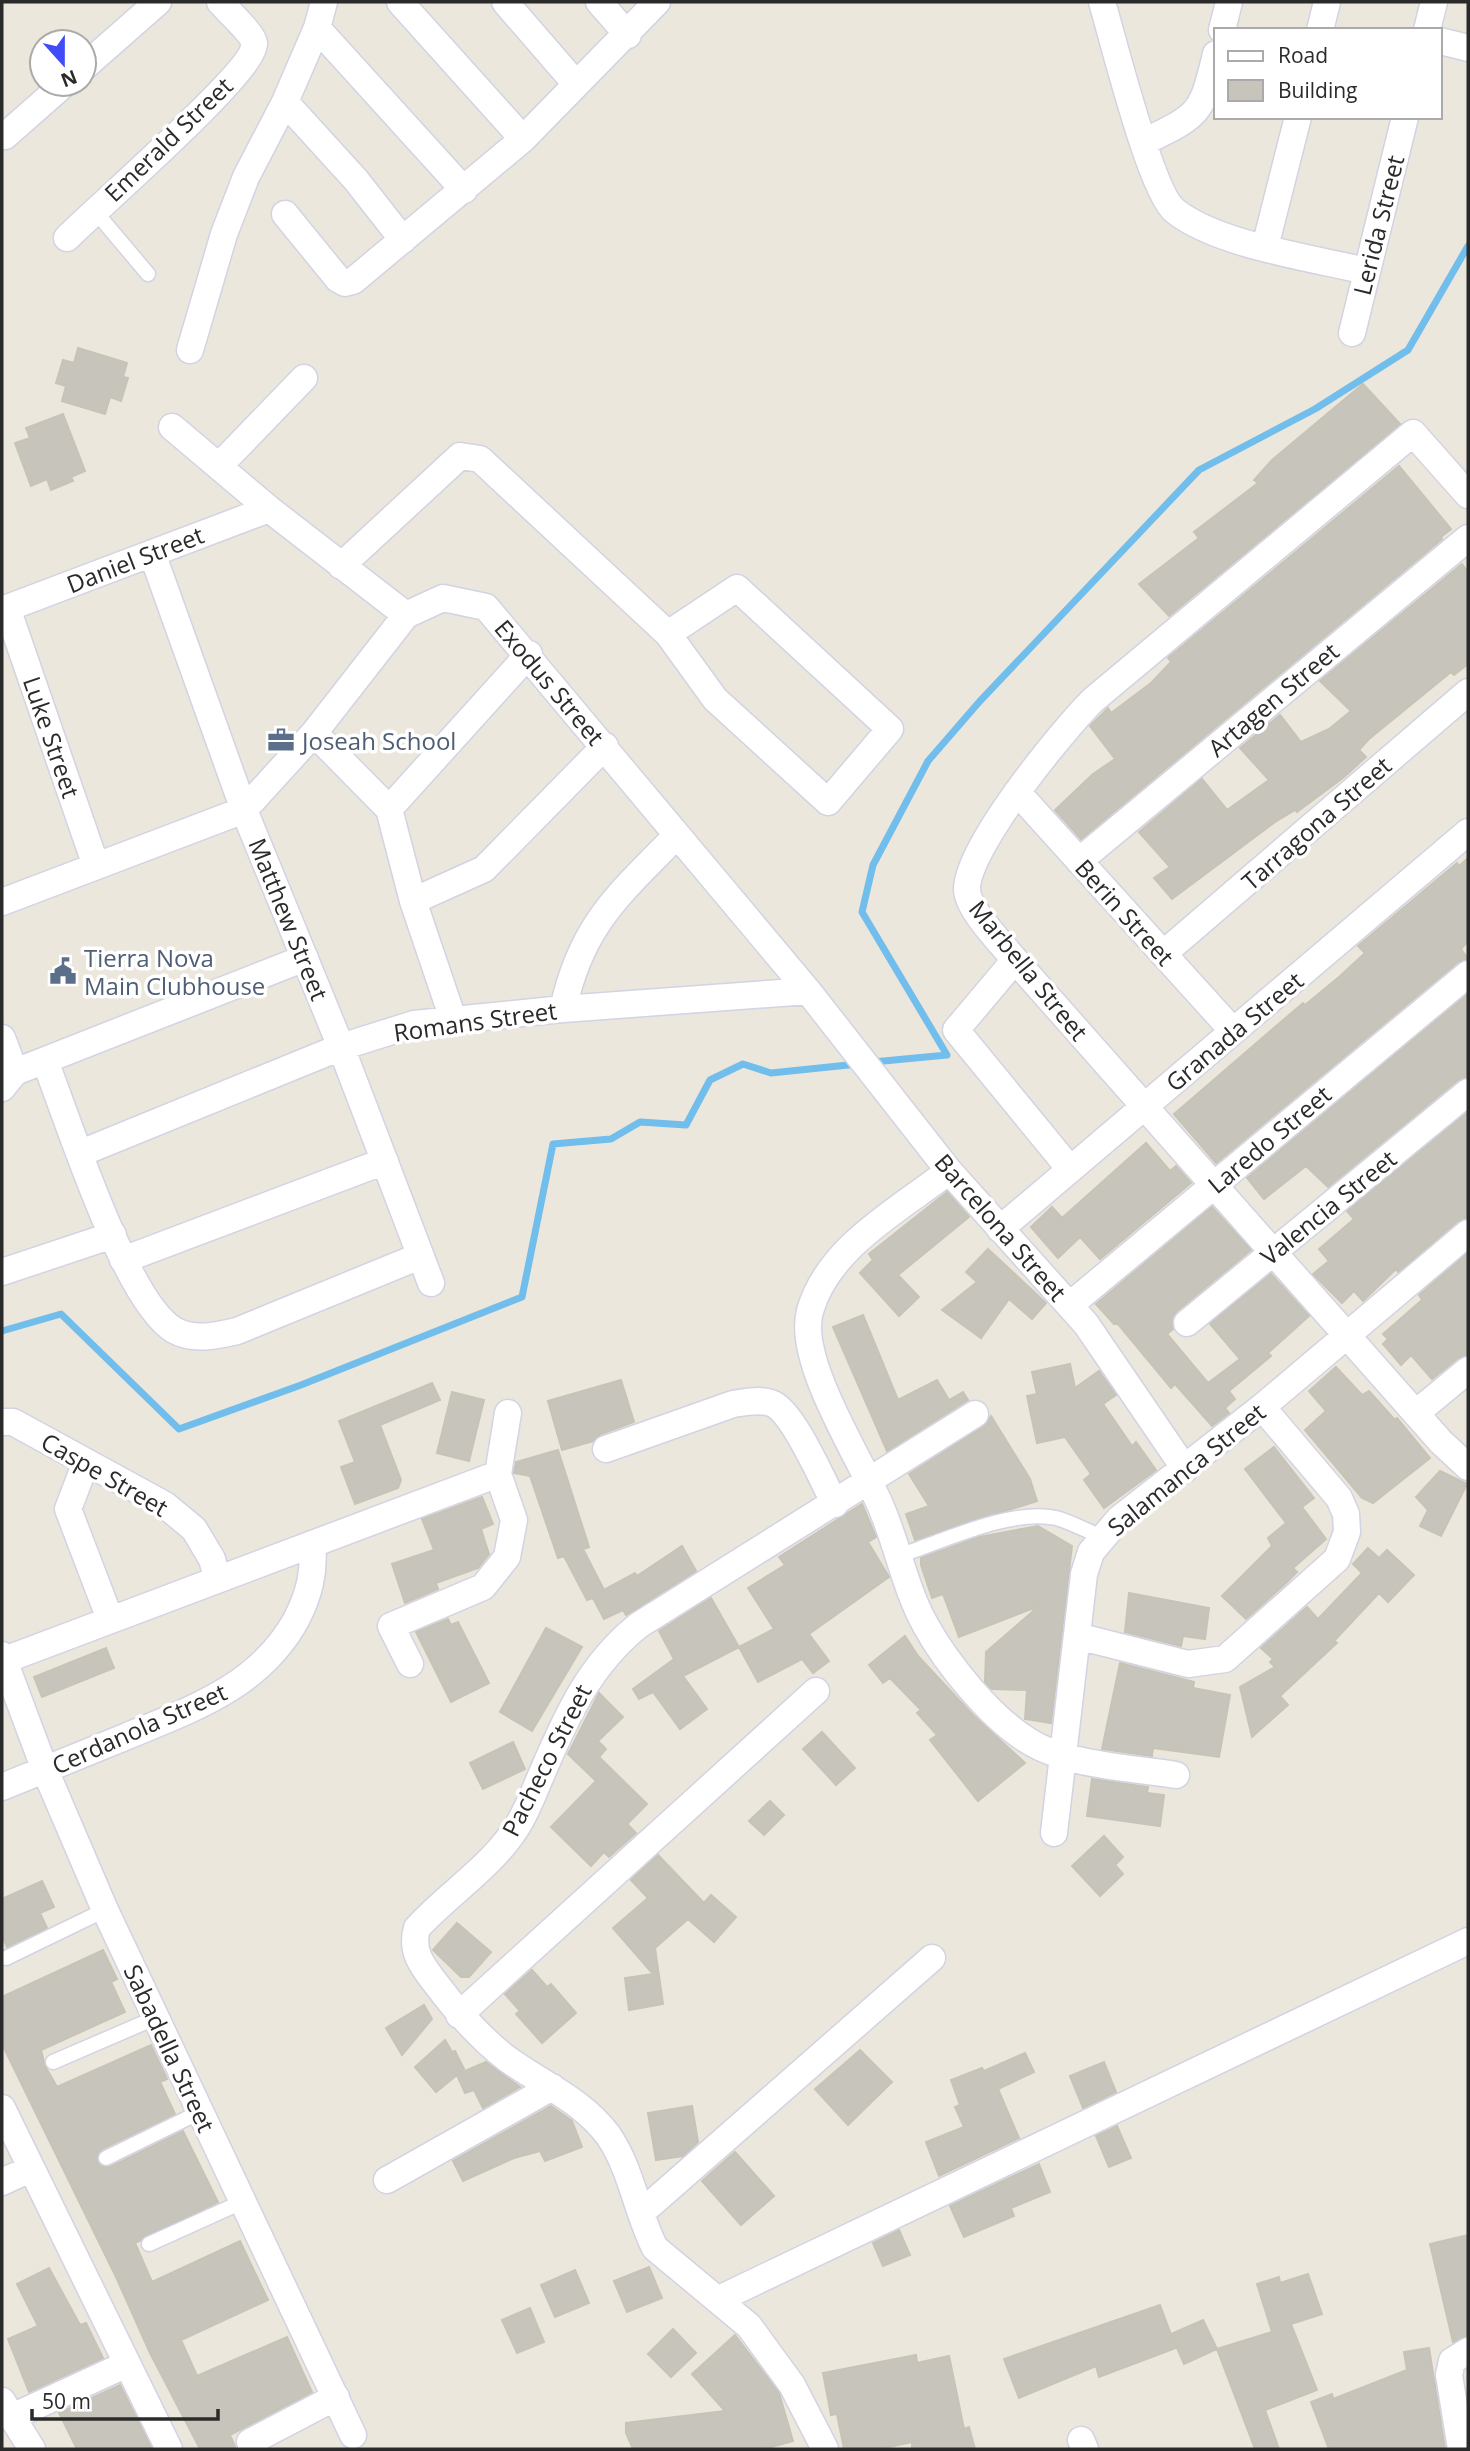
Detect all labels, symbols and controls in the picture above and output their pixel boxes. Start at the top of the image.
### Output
north arrow [28,28,98,98]
legend [1214,28,1442,119]
text: Road [1278,41,1328,69]
text: N [57,64,81,94]
street label: Emerald Street [97,69,239,209]
text: Building [1278,76,1357,104]
street label: Lerida Street [1345,152,1411,298]
street label: Daniel Street [62,518,208,600]
street label: Exodus Street [488,612,612,752]
street label: Artagen Street [1201,634,1345,764]
street label: Luke Street [16,672,88,802]
place label: Joseah School [300,724,456,757]
office icon: Joseah School [266,725,296,755]
street label: Tarragona Street [1234,749,1398,897]
street label: Matthew Street [241,833,337,1005]
street label: Berin Street [1068,852,1182,972]
street label: Marbella Street [962,893,1096,1047]
place label: Tierra Nova Main Clubhouse [84,941,265,1002]
public building icon: Tierra Nova Main Clubhouse [48,956,78,986]
street label: Granada Street [1158,964,1310,1098]
street label: Romans Street [391,993,559,1049]
street label: Laredo Street [1200,1078,1338,1200]
street label: Valencia Street [1253,1142,1403,1272]
street label: Barcelona Street [928,1146,1074,1308]
street label: Salamanca Street [1100,1395,1272,1543]
street label: Caspe Street [36,1424,174,1524]
street label: Cerdanola Street [46,1675,232,1781]
street label: Pacheco Street [493,1678,599,1842]
street label: Sabadella Street [117,1959,223,2137]
scale bar [32,2378,217,2422]
text: 50 m [42,2387,91,2415]

